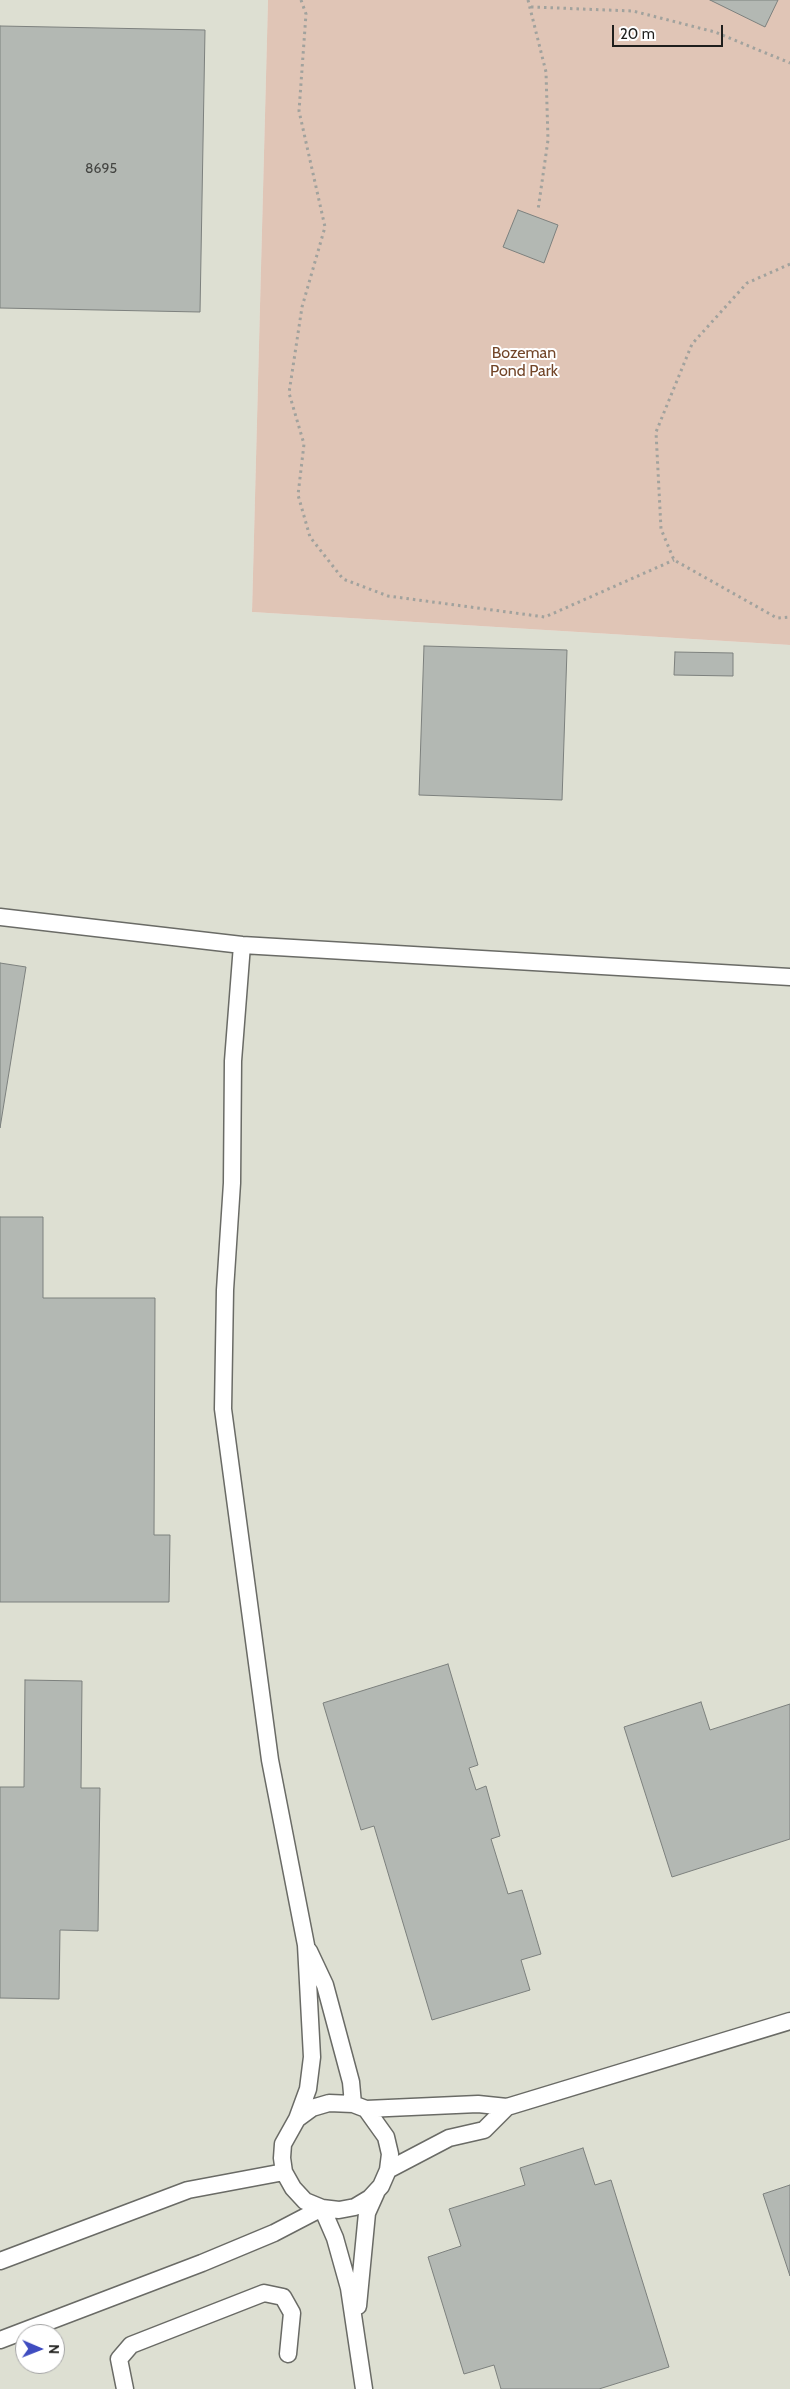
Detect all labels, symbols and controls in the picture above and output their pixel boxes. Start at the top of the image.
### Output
scale bar [615,15,726,47]
text: 20 m [620,25,655,43]
house number: 8695 [85,161,117,177]
park label: Bozeman Pond Park [490,343,558,381]
north arrow [15,2324,65,2374]
text: N [45,2344,63,2354]

